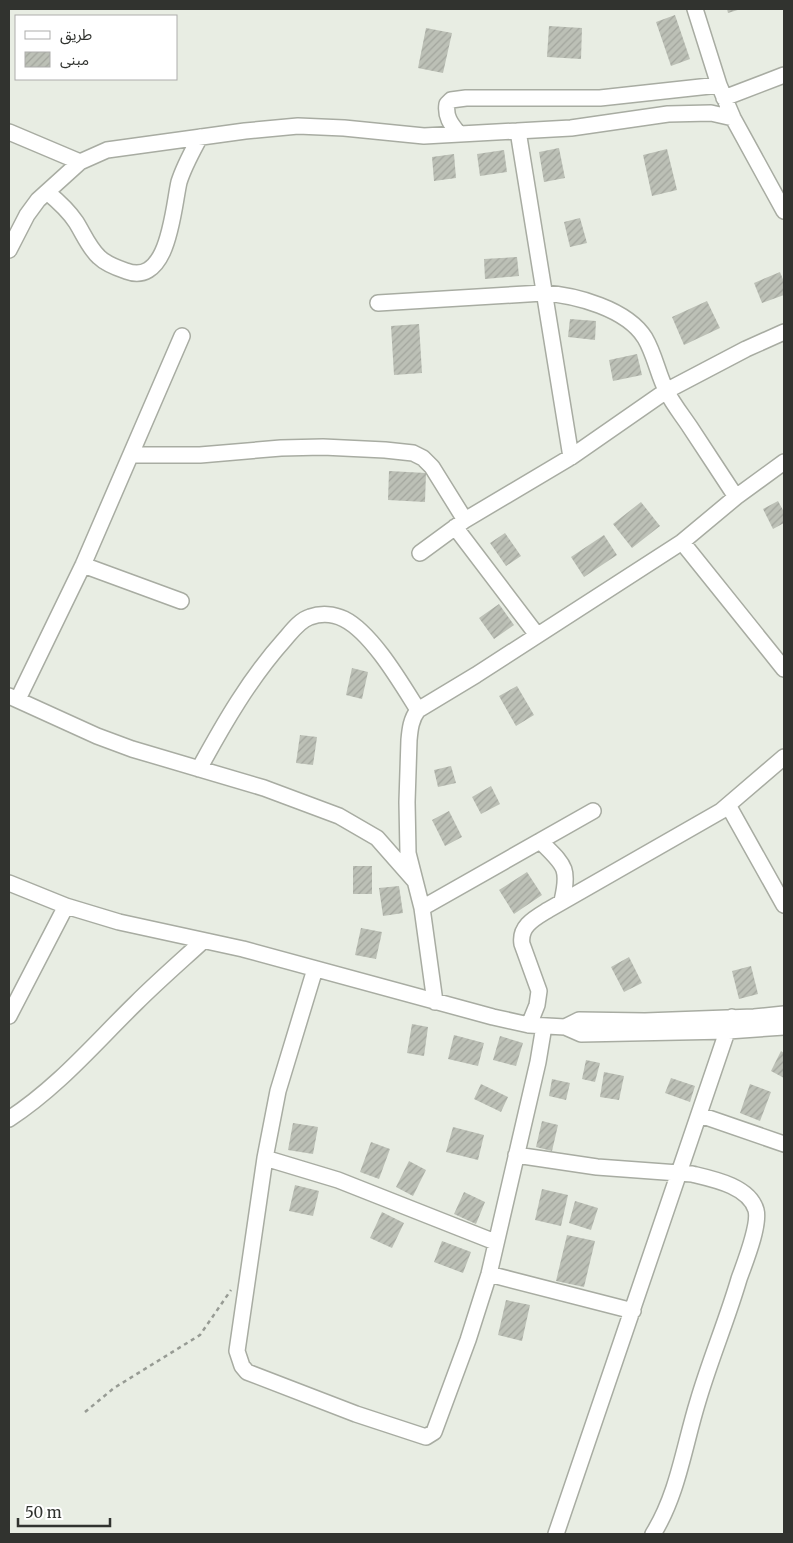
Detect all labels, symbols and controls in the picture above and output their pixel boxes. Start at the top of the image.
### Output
legend [15,15,178,80]
text: طريق [60,25,92,45]
text: مبنى [60,50,89,69]
scale bar [18,1496,110,1528]
text: 50 m [25,1503,62,1522]

